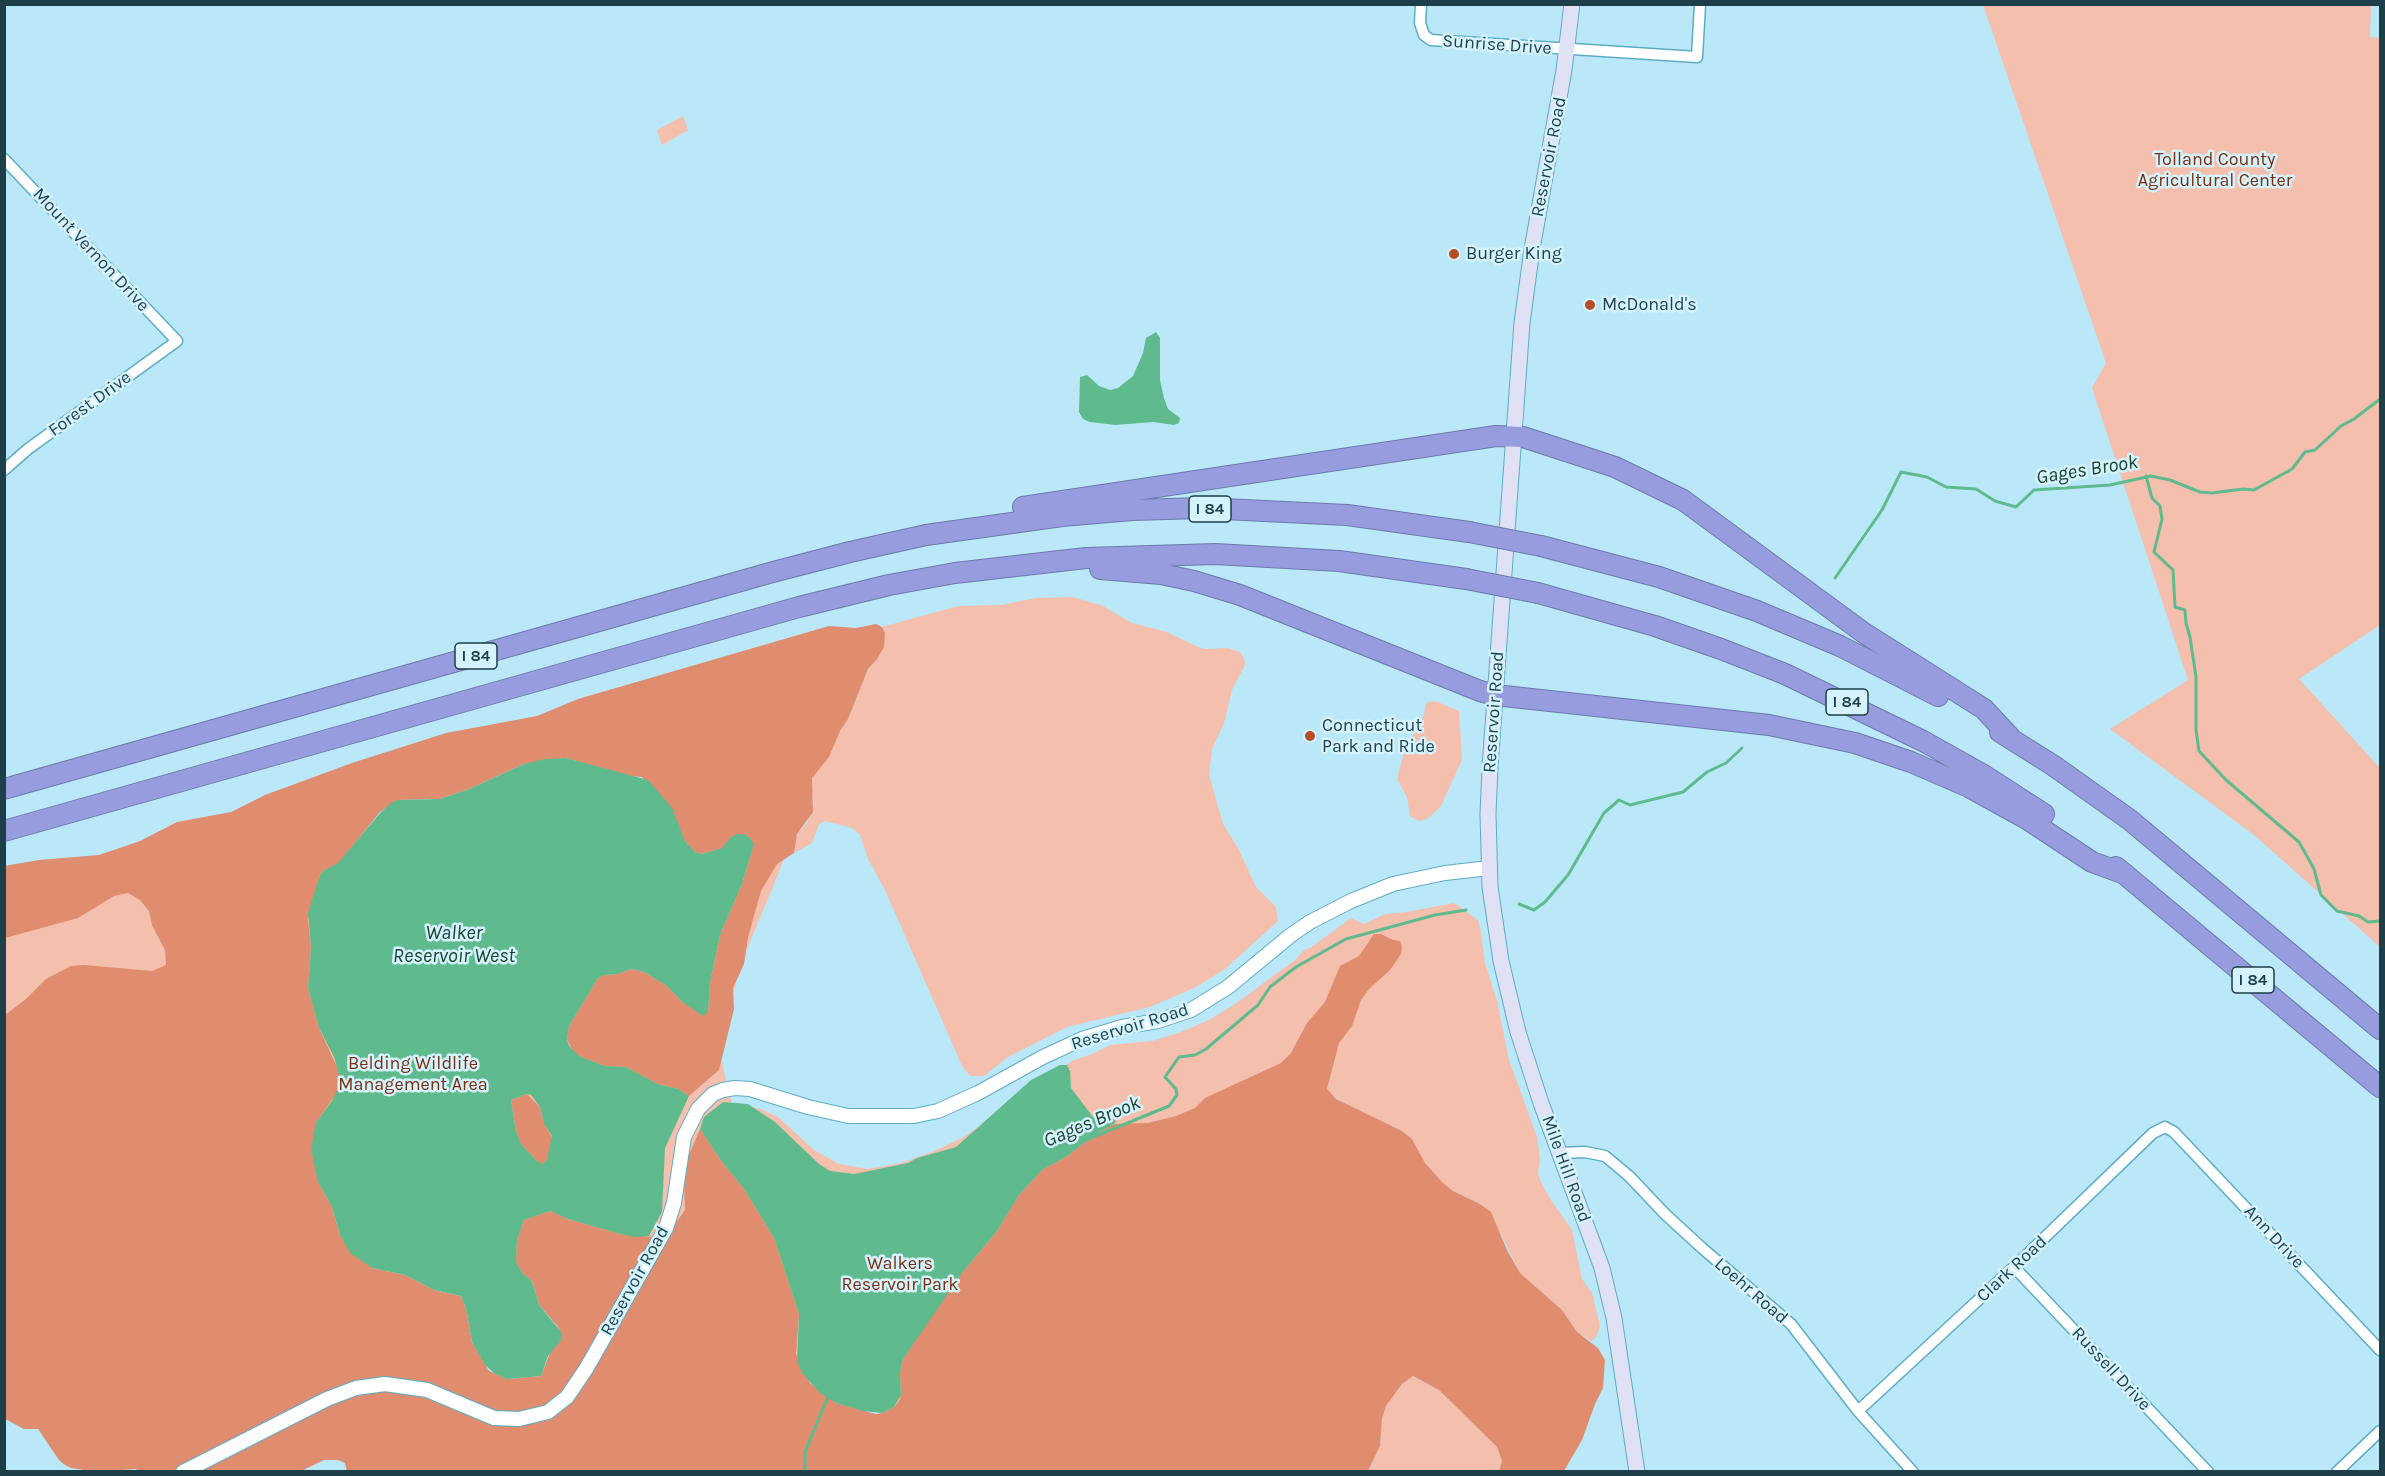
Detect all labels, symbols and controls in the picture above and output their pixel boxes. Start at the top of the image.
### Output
street label: Sunrise Drive [1442,30,1552,60]
street label: Reservoir Road [1527,95,1571,219]
park label: Tolland County Agricultural Center [2138,149,2292,192]
street label: Mount Vernon Drive [28,184,154,316]
place label: Burger King [1466,243,1562,265]
marker: Burger King [1447,247,1461,261]
place label: McDonald's [1602,294,1697,316]
marker: McDonald's [1583,298,1597,312]
street label: Forest Drive [44,367,136,441]
water label: Gages Brook [2034,450,2140,490]
road number: I 84 [1189,496,1231,522]
road number: I 84 [455,643,497,669]
street label: Reservoir Road [1479,650,1509,774]
road number: I 84 [1826,689,1868,715]
place label: Connecticut Park and Ride [1322,715,1435,758]
marker: Connecticut Park and Ride [1303,729,1317,743]
water label: Walker Reservoir West [393,921,515,968]
road number: I 84 [2232,967,2274,993]
street label: Reservoir Road [1069,999,1191,1055]
park label: Belding Wildlife Management Area [338,1053,488,1096]
water label: Gages Brook [1040,1091,1144,1153]
street label: Mile Hill Road [1537,1113,1595,1225]
street label: Ann Drive [2239,1201,2309,1273]
street label: Reservoir Road [596,1222,674,1340]
street label: Clark Road [1972,1231,2052,1307]
park label: Walkers Reservoir Park [841,1253,959,1296]
street label: Loehr Road [1710,1253,1792,1329]
street label: Russell Drive [2067,1323,2155,1415]

